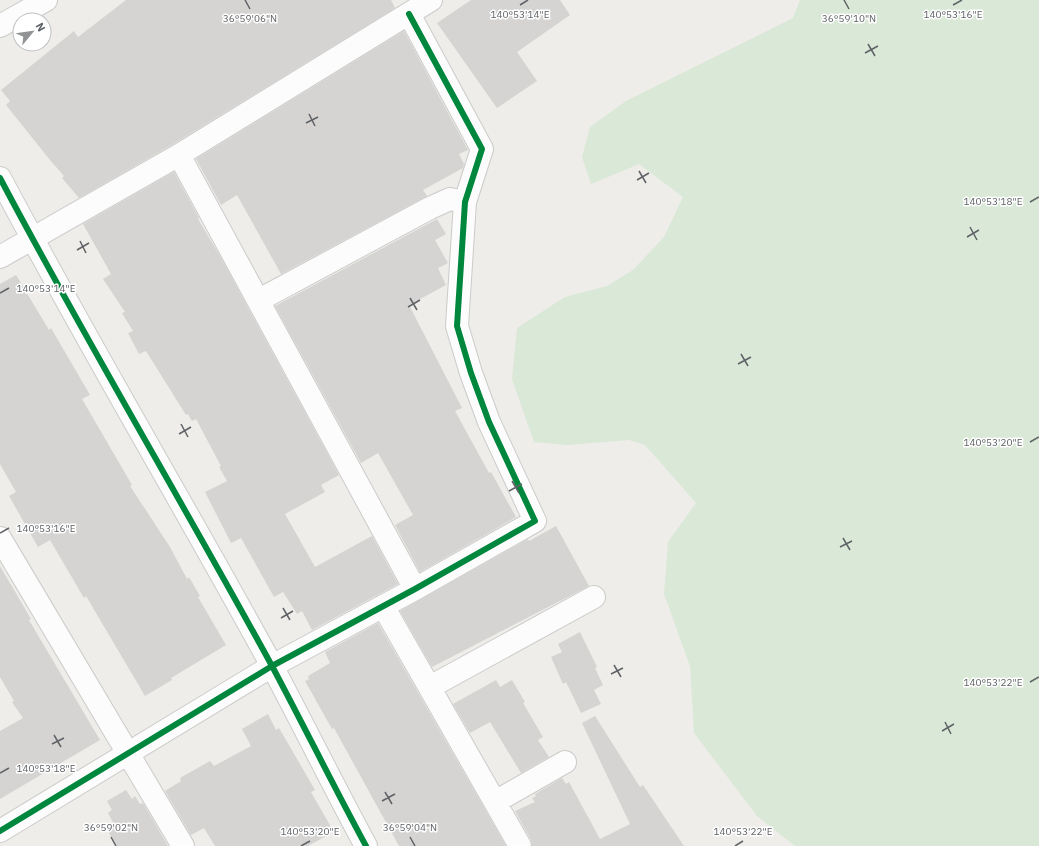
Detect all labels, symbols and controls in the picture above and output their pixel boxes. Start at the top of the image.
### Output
text: 140°53'14"E [490,8,550,21]
text: 140°53'16"E [923,8,983,21]
north arrow [12,12,52,52]
text: 36°59'06"N [223,12,277,25]
text: 36°59'10"N [822,12,876,25]
text: N [33,20,49,34]
text: 140°53'18"E [963,195,1023,208]
text: 140°53'14"E [16,282,76,295]
text: 140°53'20"E [963,436,1023,449]
text: 140°53'16"E [16,522,76,535]
text: 140°53'22"E [963,676,1023,689]
text: 140°53'18"E [16,762,76,775]
text: 36°59'02"N [84,821,138,834]
text: 36°59'04"N [383,821,437,834]
text: 140°53'20"E [280,825,340,838]
text: 140°53'22"E [713,825,773,838]

